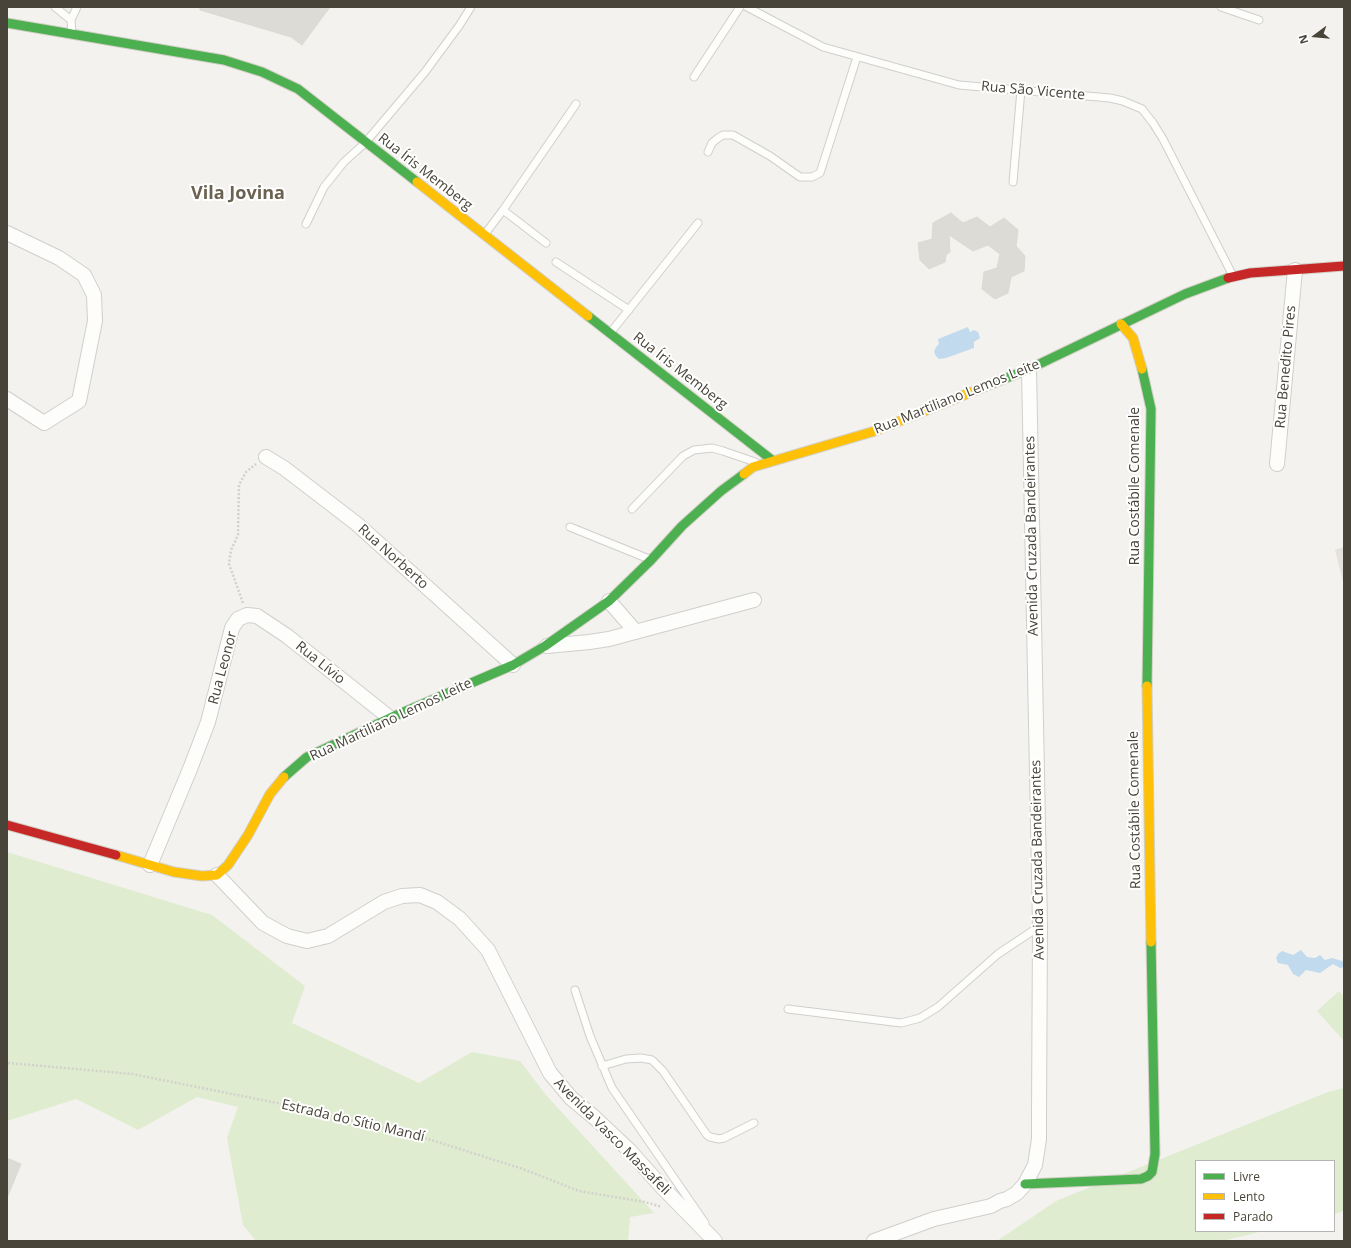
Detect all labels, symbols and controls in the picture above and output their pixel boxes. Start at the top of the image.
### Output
north arrow [1295,16,1335,56]
text: N [1295,33,1311,46]
street label: Rua São Vicente [980,78,1086,104]
street label: Rua Íris Memberg [374,130,476,214]
district label: Vila Jovina [191,183,285,205]
street label: Rua Benedito Pires [1272,305,1300,429]
street label: Rua Íris Memberg [629,329,731,413]
street label: Rua Martiliano Lemos Leite [872,356,1042,438]
street label: Rua Costábile Comenale [1127,407,1143,565]
street label: Avenida Cruzada Bandeirantes [1022,436,1042,636]
street label: Rua Norberto [354,521,432,593]
street label: Rua Leonor [205,630,241,706]
street label: Rua Lívio [292,638,348,688]
street label: Rua Martiliano Lemos Leite [307,675,475,765]
street label: Rua Costábile Comenale [1125,731,1145,889]
street label: Avenida Cruzada Bandeirantes [1028,760,1048,960]
street label: Avenida Vasco Massafeli [550,1075,674,1199]
street label: Estrada do Sítio Mandí [280,1096,426,1146]
legend [1195,1160,1335,1232]
text: Livre [1233,1168,1260,1185]
text: Lento [1233,1188,1265,1205]
text: Parado [1233,1208,1273,1225]

